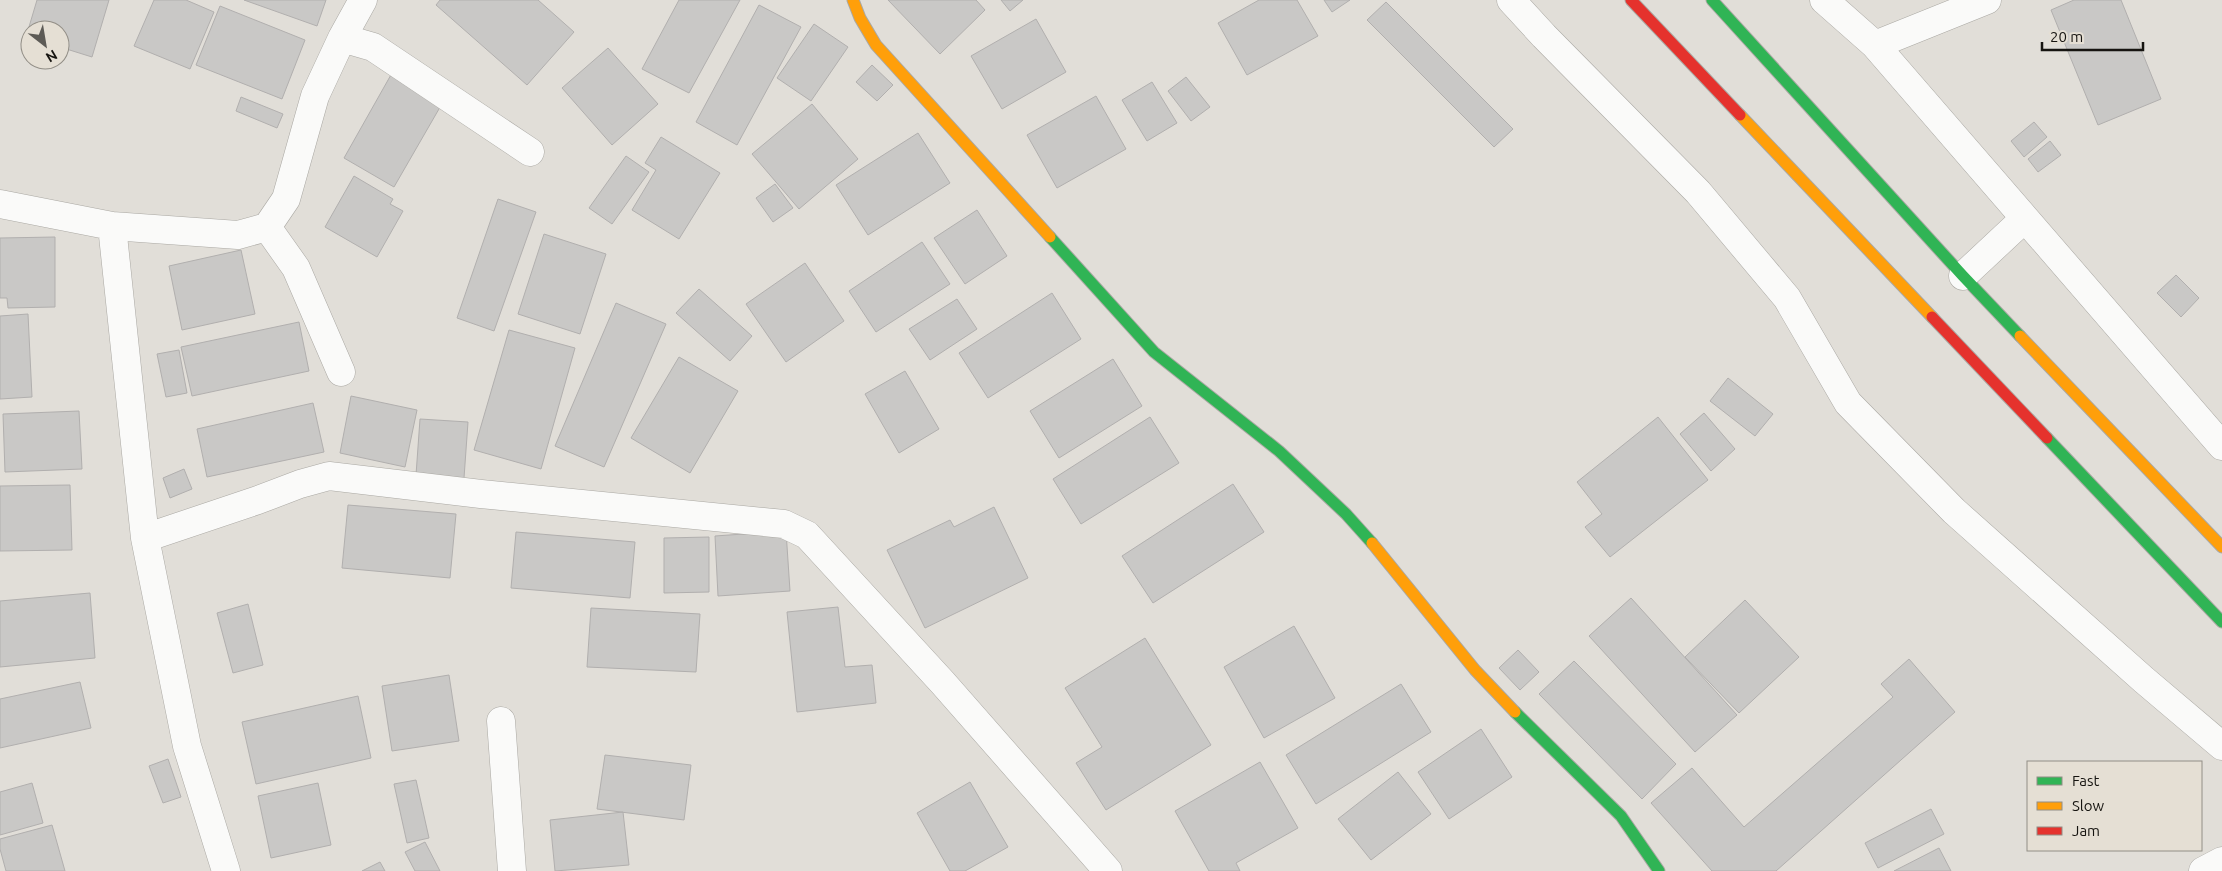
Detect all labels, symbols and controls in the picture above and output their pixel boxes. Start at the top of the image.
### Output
north arrow [20,20,70,70]
scale bar [2042,20,2143,52]
text: 20 m [2050,28,2083,45]
text: N [43,47,60,66]
legend [2027,761,2202,851]
text: Fast [2072,772,2100,789]
text: Slow [2072,797,2105,814]
text: Jam [2072,822,2100,839]

